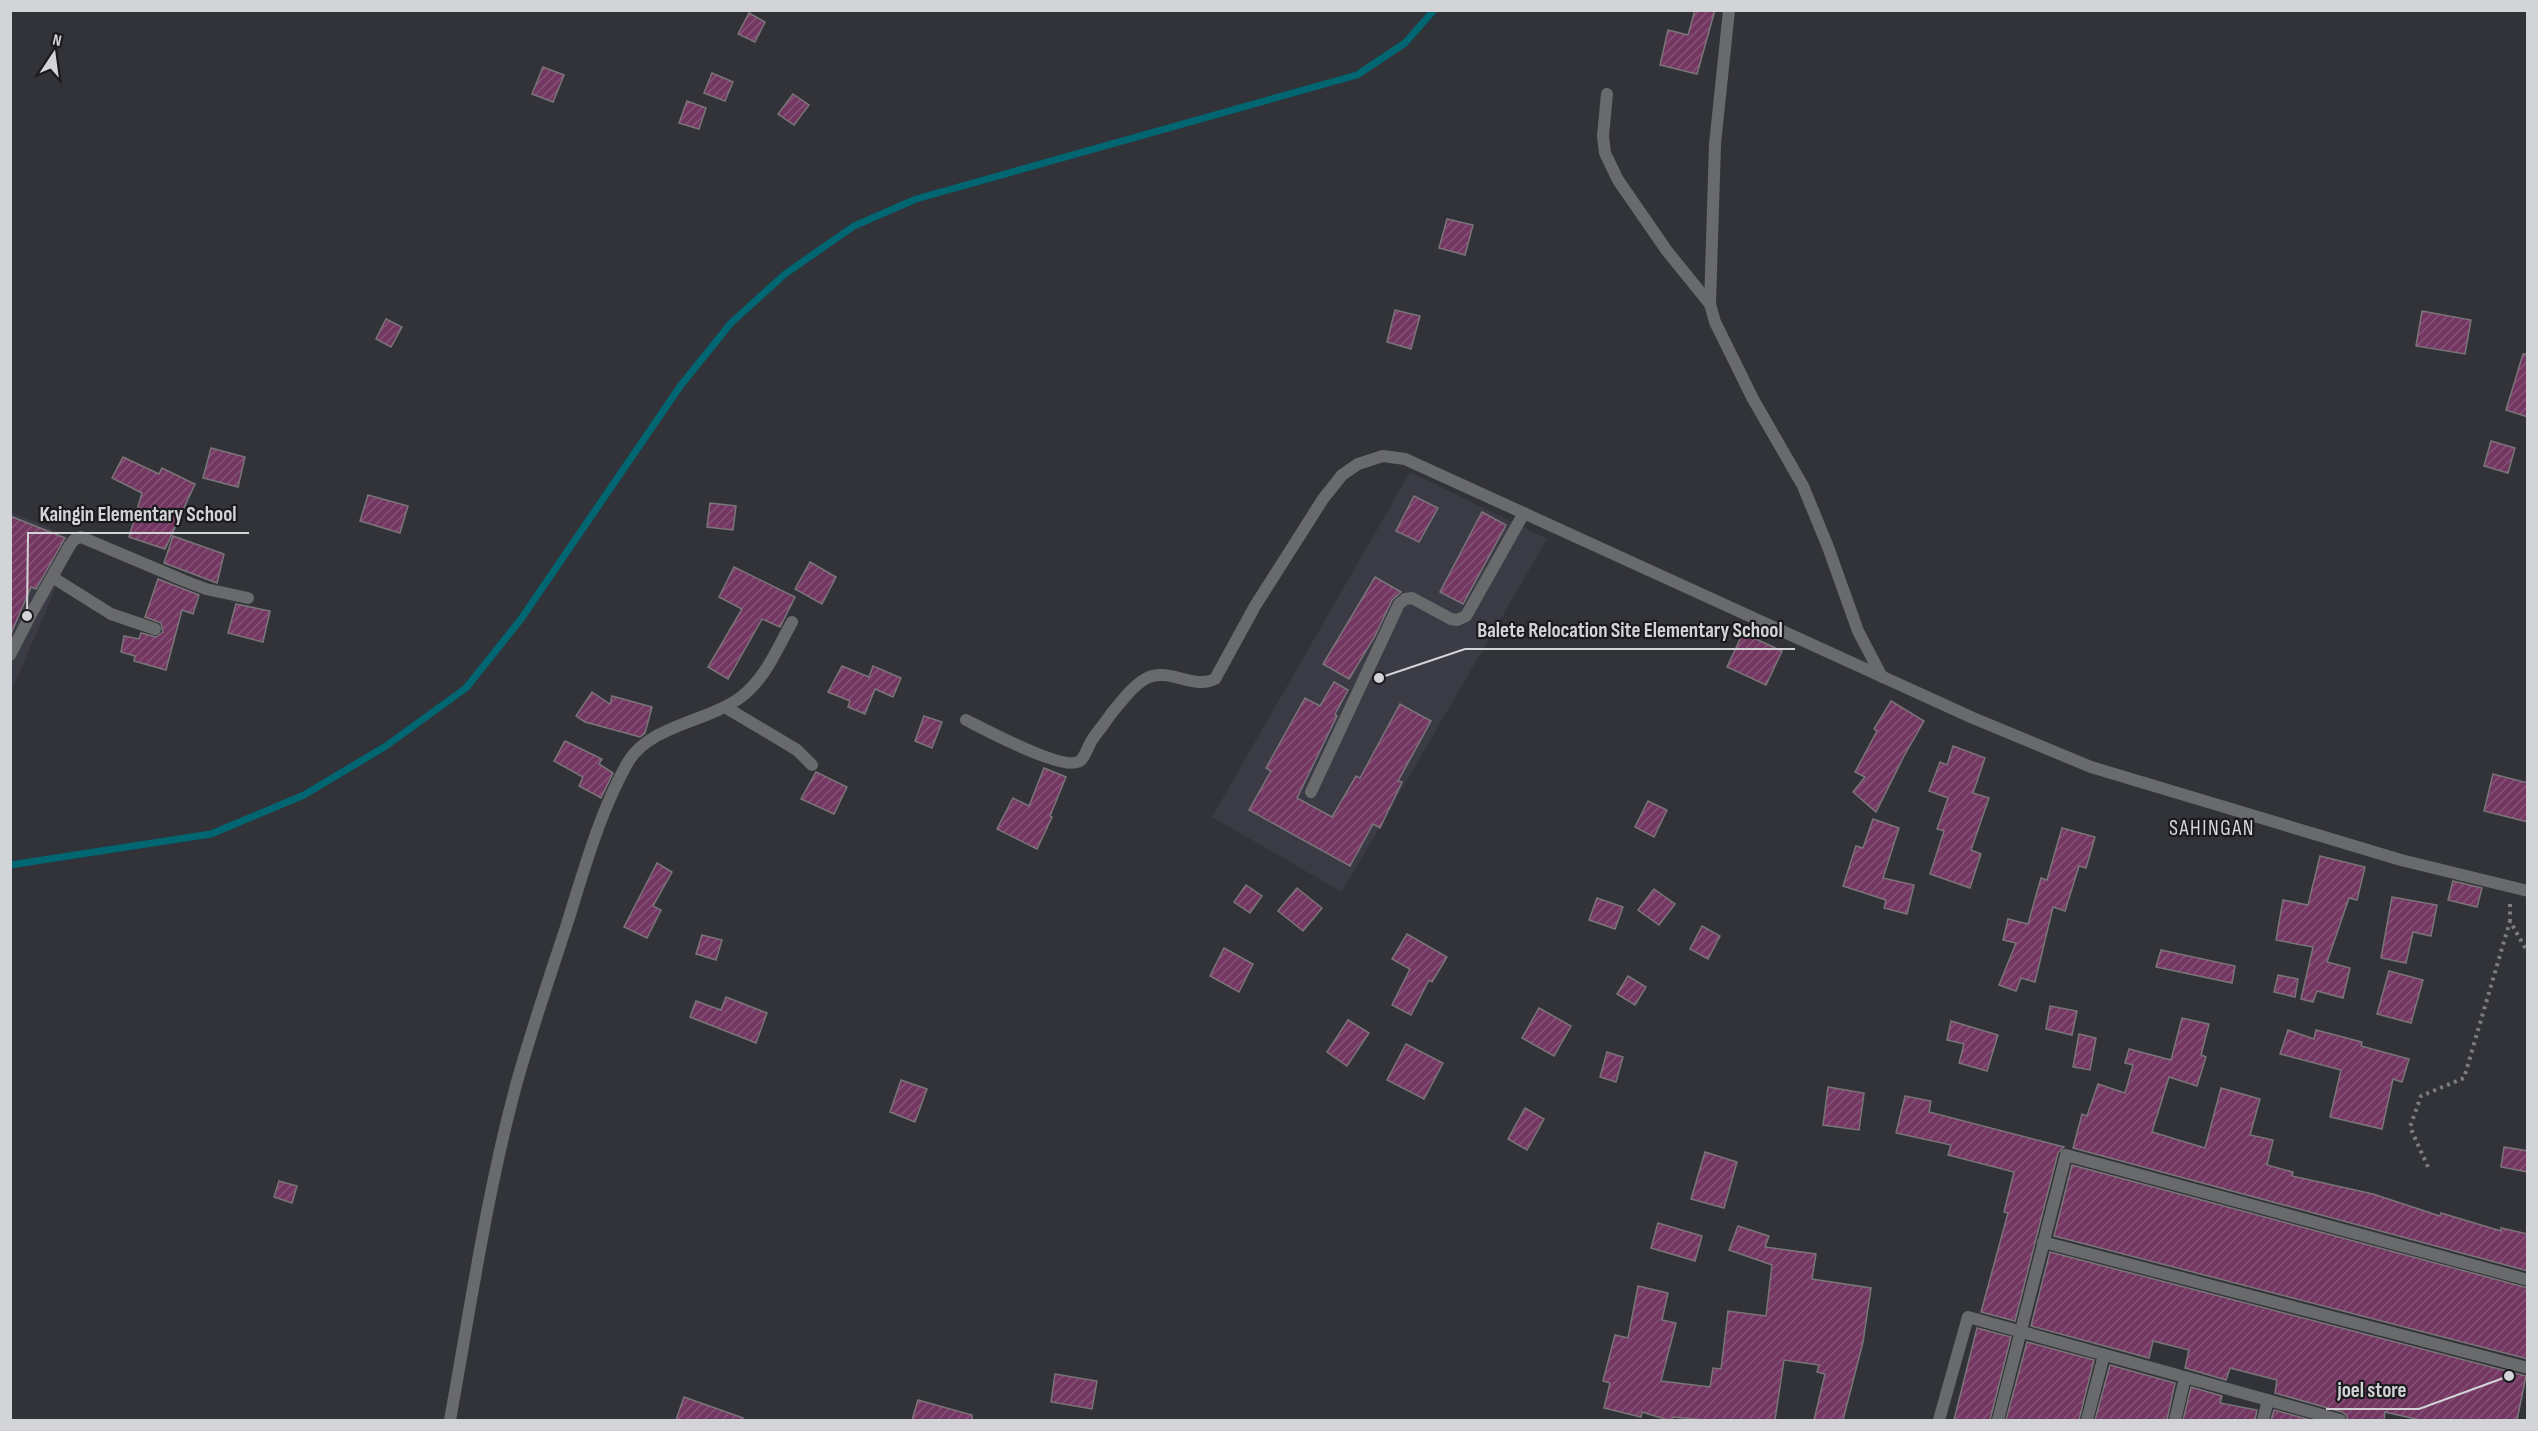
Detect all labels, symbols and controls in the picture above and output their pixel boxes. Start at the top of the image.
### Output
north arrow [24,24,84,84]
text: N [51,31,63,51]
callout: Kaingin Elementary School [28,494,249,533]
text: Kaingin Elementary School [39,502,237,527]
callout: Balete Relocation Site Elementary School [1465,610,1795,649]
text: Balete Relocation Site Elementary School [1477,618,1783,643]
district label: SAHINGAN [2169,816,2255,841]
callout: joel store [2326,1370,2419,1409]
text: joel store [2336,1378,2407,1403]

